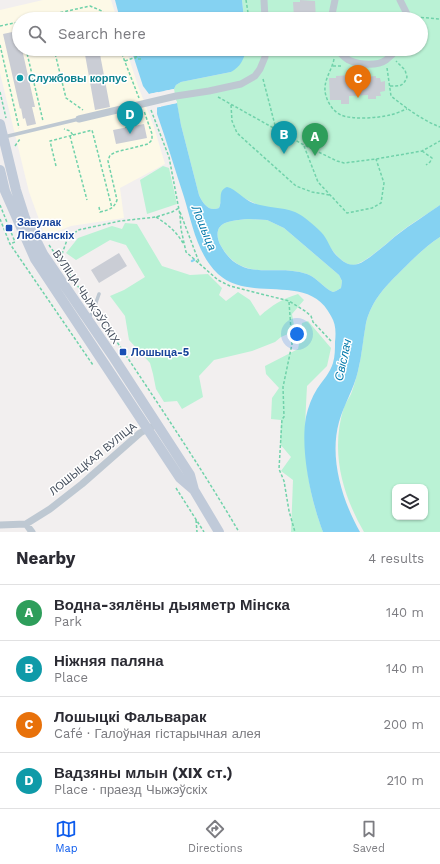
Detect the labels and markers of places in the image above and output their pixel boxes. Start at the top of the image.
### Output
pin: C [345,65,371,98]
place label: Службовы корпус [28,72,127,85]
marker: Службовы корпус [15,73,25,83]
pin: D [117,101,143,134]
pin: B [271,121,297,154]
pin: A [302,123,328,156]
place label: Завулак Любанскіх [17,216,75,242]
marker: Завулак Любанскіх [4,223,14,233]
place label: Лошыца-5 [131,346,189,359]
marker: Лошыца-5 [118,347,128,357]

